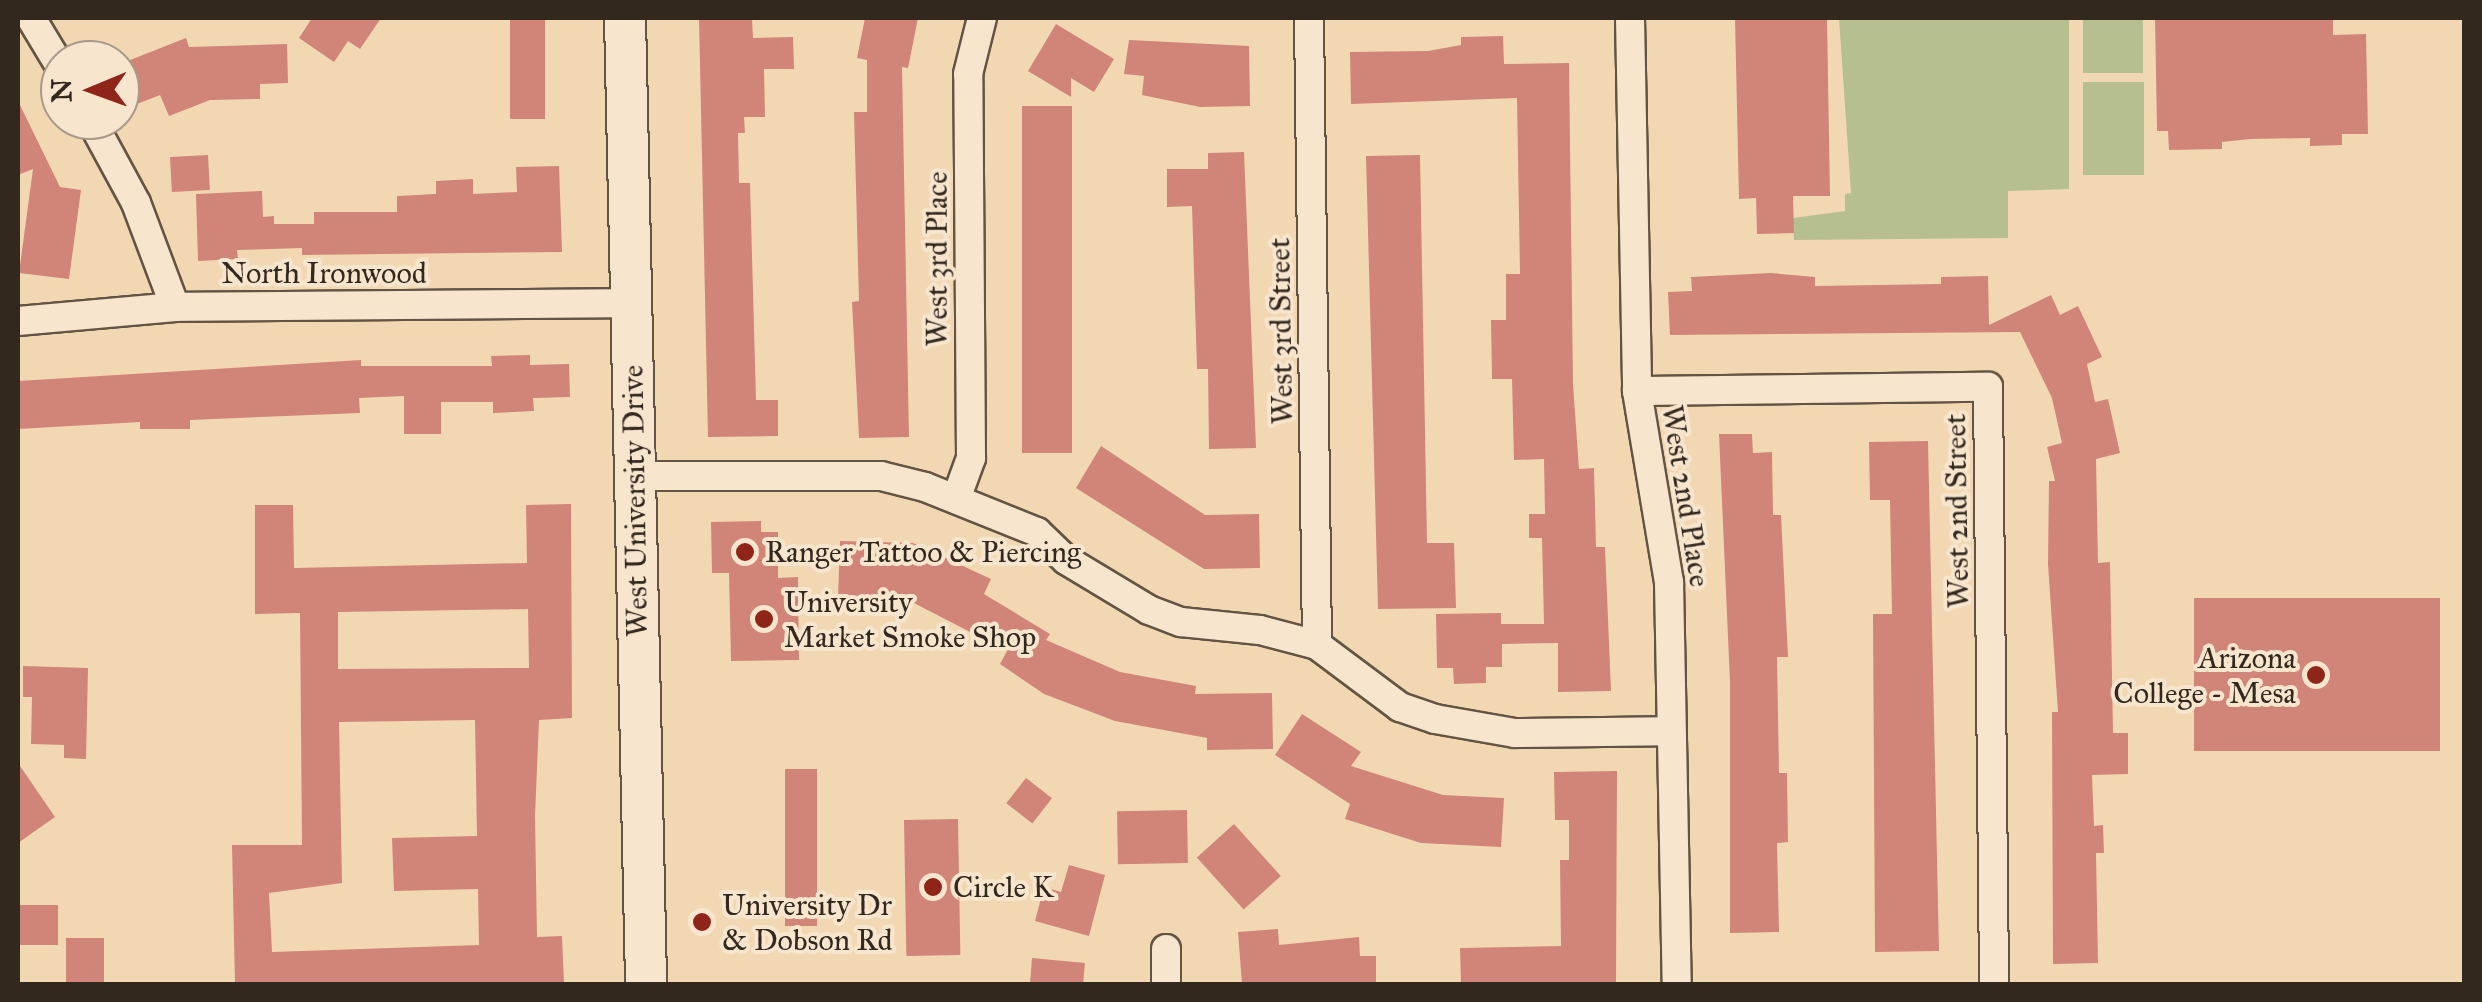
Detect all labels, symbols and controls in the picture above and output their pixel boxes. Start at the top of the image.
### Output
north arrow [40,40,140,140]
text: N [44,78,79,103]
street label: West 3rd Place [919,171,955,347]
street label: West 3rd Street [1261,237,1301,425]
street label: North Ironwood [221,255,427,291]
street label: West University Drive [615,365,655,637]
street label: West 2nd Place [1654,403,1718,589]
street label: West 2nd Street [1937,413,1977,609]
place label: Ranger Tattoo & Piercing [765,534,1081,570]
marker: Ranger Tattoo & Piercing [734,541,756,563]
place label: University Market Smoke Shop [784,584,1036,654]
marker: University Market Smoke Shop [753,608,775,630]
place label: Arizona College - Mesa [2113,640,2296,710]
marker: Arizona College - Mesa [2305,664,2327,686]
place label: Circle K [953,869,1054,905]
marker: Circle K [922,876,944,898]
place label: University Dr & Dobson Rd [722,887,892,958]
marker: University Dr & Dobson Rd [691,911,713,933]

